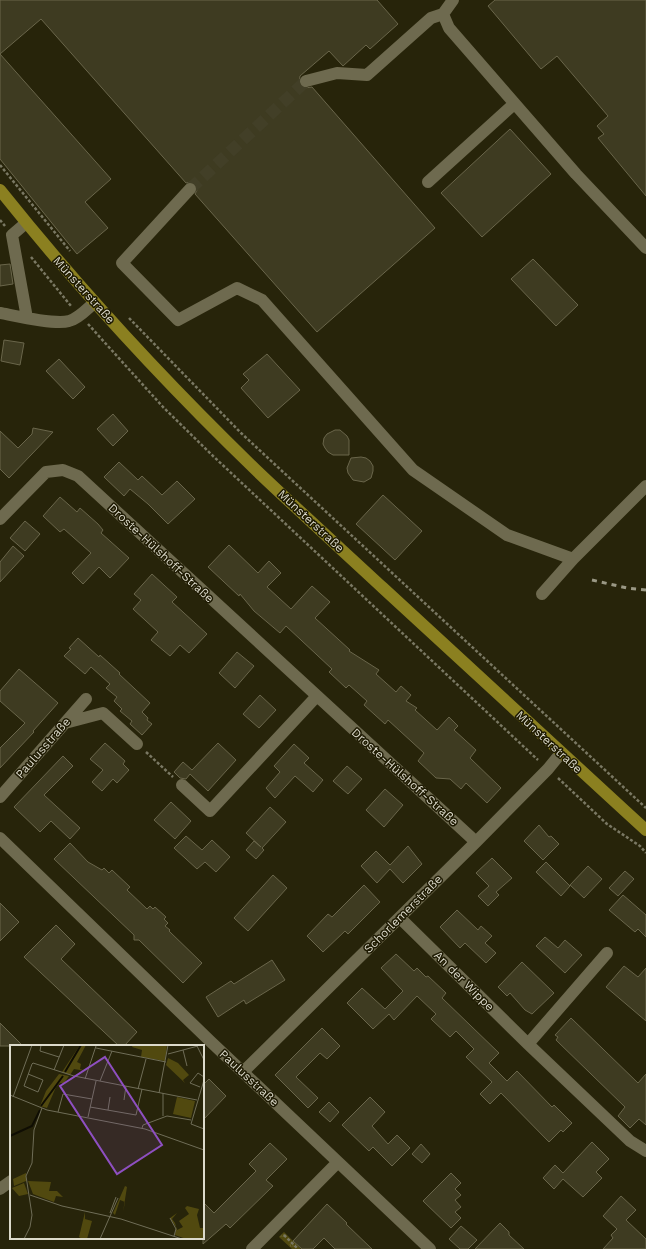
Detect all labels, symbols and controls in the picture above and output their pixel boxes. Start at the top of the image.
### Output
street label: Münsterstraße [50,254,118,326]
street label: Münsterstraße [275,487,347,555]
street label: Droste-Hülshoff-Straße [106,501,217,605]
street label: Münsterstraße [513,708,585,776]
street label: Paulusstraße [13,715,73,781]
street label: Droste-Hülshoff-Straße [349,725,461,829]
street label: Schorlemerstraße [361,872,445,956]
street label: An der Wippe [431,948,497,1014]
inset map [10,1045,204,1239]
street label: Paulusstraße [216,1047,282,1109]

